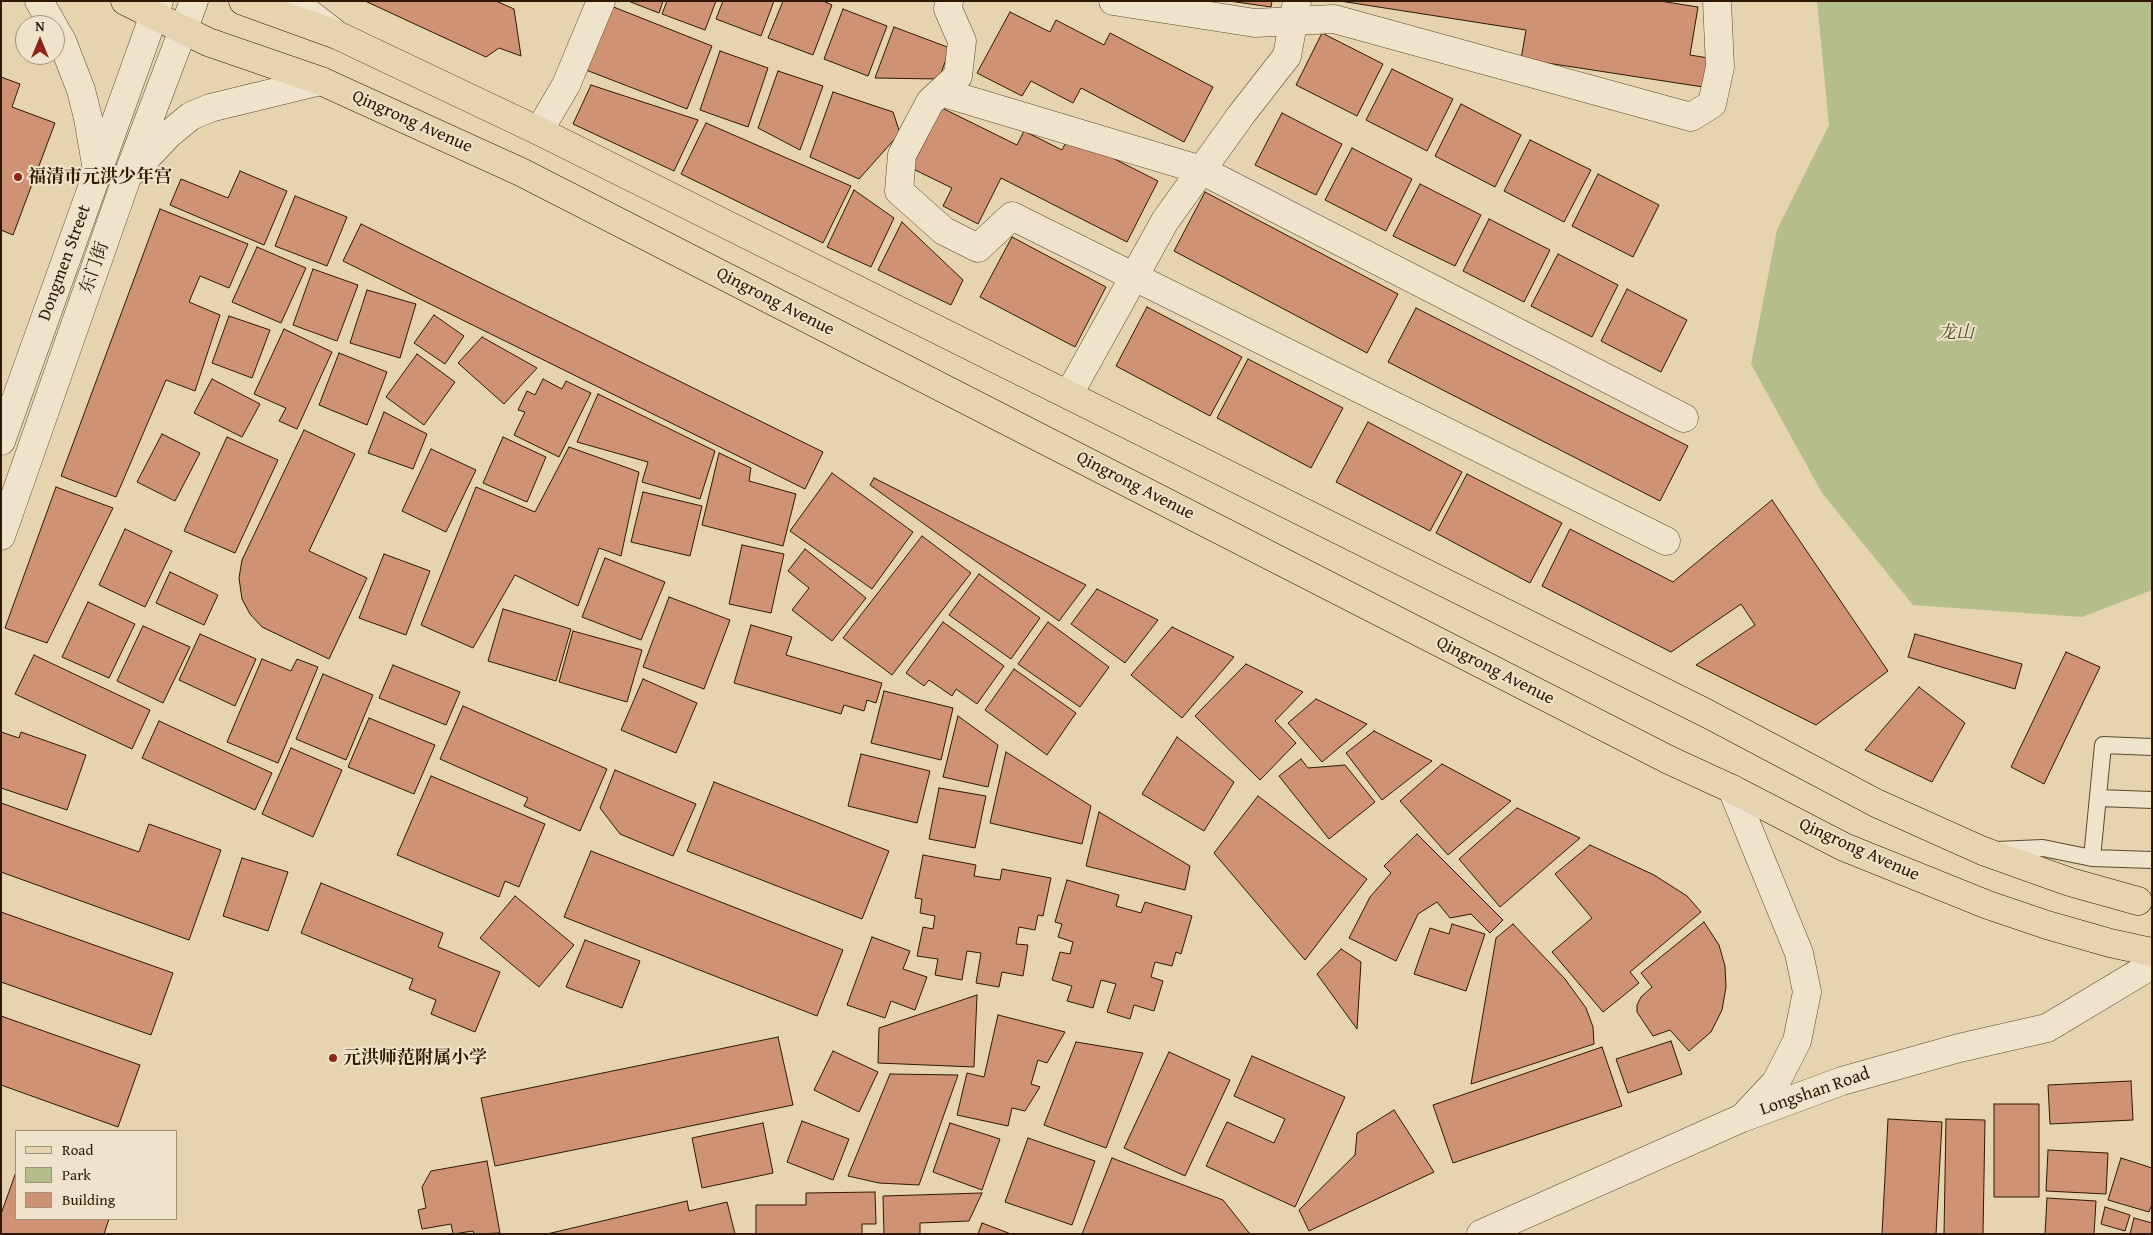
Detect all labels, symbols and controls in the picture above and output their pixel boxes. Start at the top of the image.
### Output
north arrow [15,15,65,65]
text: N [35,16,45,36]
street label: Qingrong Avenue [348,86,476,158]
place label: 福清市元洪少年宫 [28,166,172,188]
marker: 福清市元洪少年宫 [12,171,24,183]
street label: Dongmen Street [34,202,96,324]
street label: 东门街 [76,239,114,297]
street label: Qingrong Avenue [712,263,838,341]
park label: 龙山 [1938,322,1974,344]
street label: Qingrong Avenue [1072,447,1198,525]
street label: Qingrong Avenue [1432,632,1558,710]
street label: Qingrong Avenue [1795,814,1923,886]
place label: 元洪师范附属小学 [343,1047,487,1069]
marker: 元洪师范附属小学 [327,1052,339,1064]
street label: Longshan Road [1757,1063,1873,1121]
legend [15,1130,178,1220]
text: Road [62,1139,93,1160]
text: Park [62,1164,91,1185]
text: Building [62,1189,115,1210]

